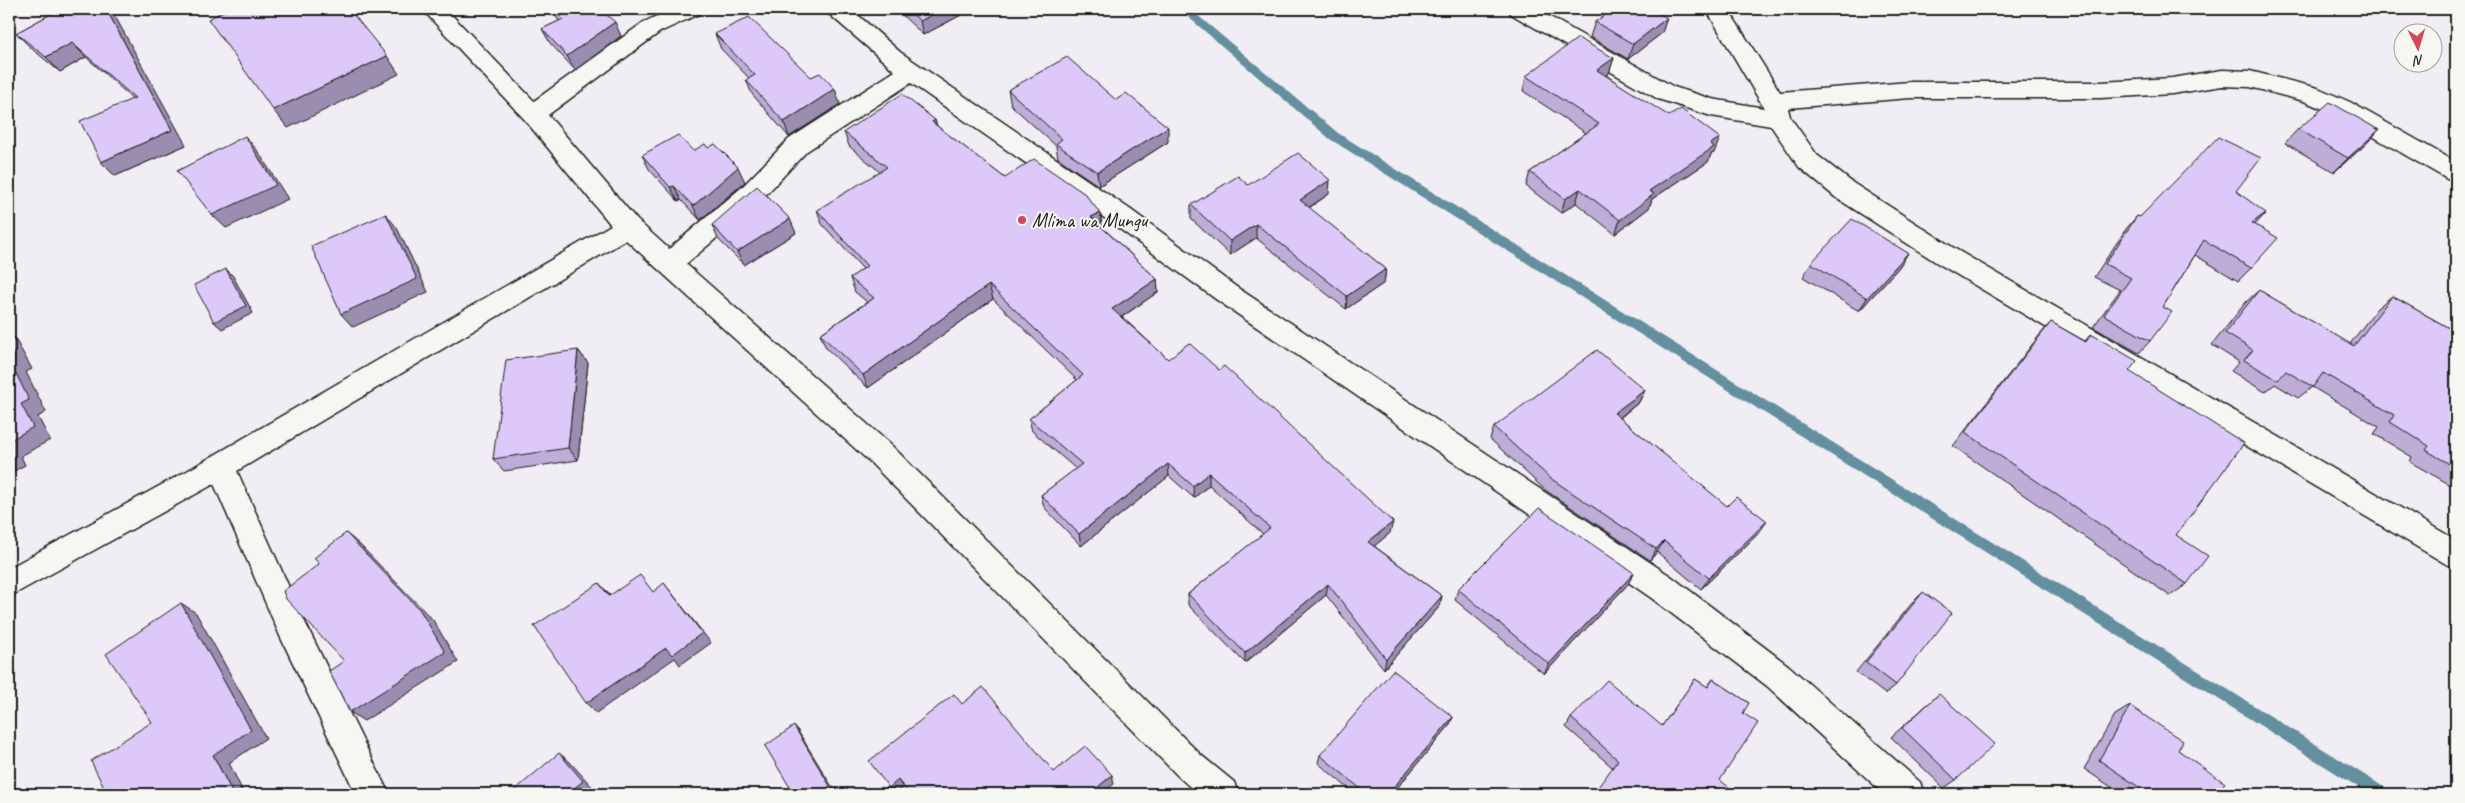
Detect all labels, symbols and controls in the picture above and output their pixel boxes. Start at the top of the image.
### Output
north arrow [2392,22,2442,72]
text: N [2412,52,2424,70]
place label: Mlima wa Mungu [1032,208,1149,233]
marker: Mlima wa Mungu [1016,214,1028,226]

